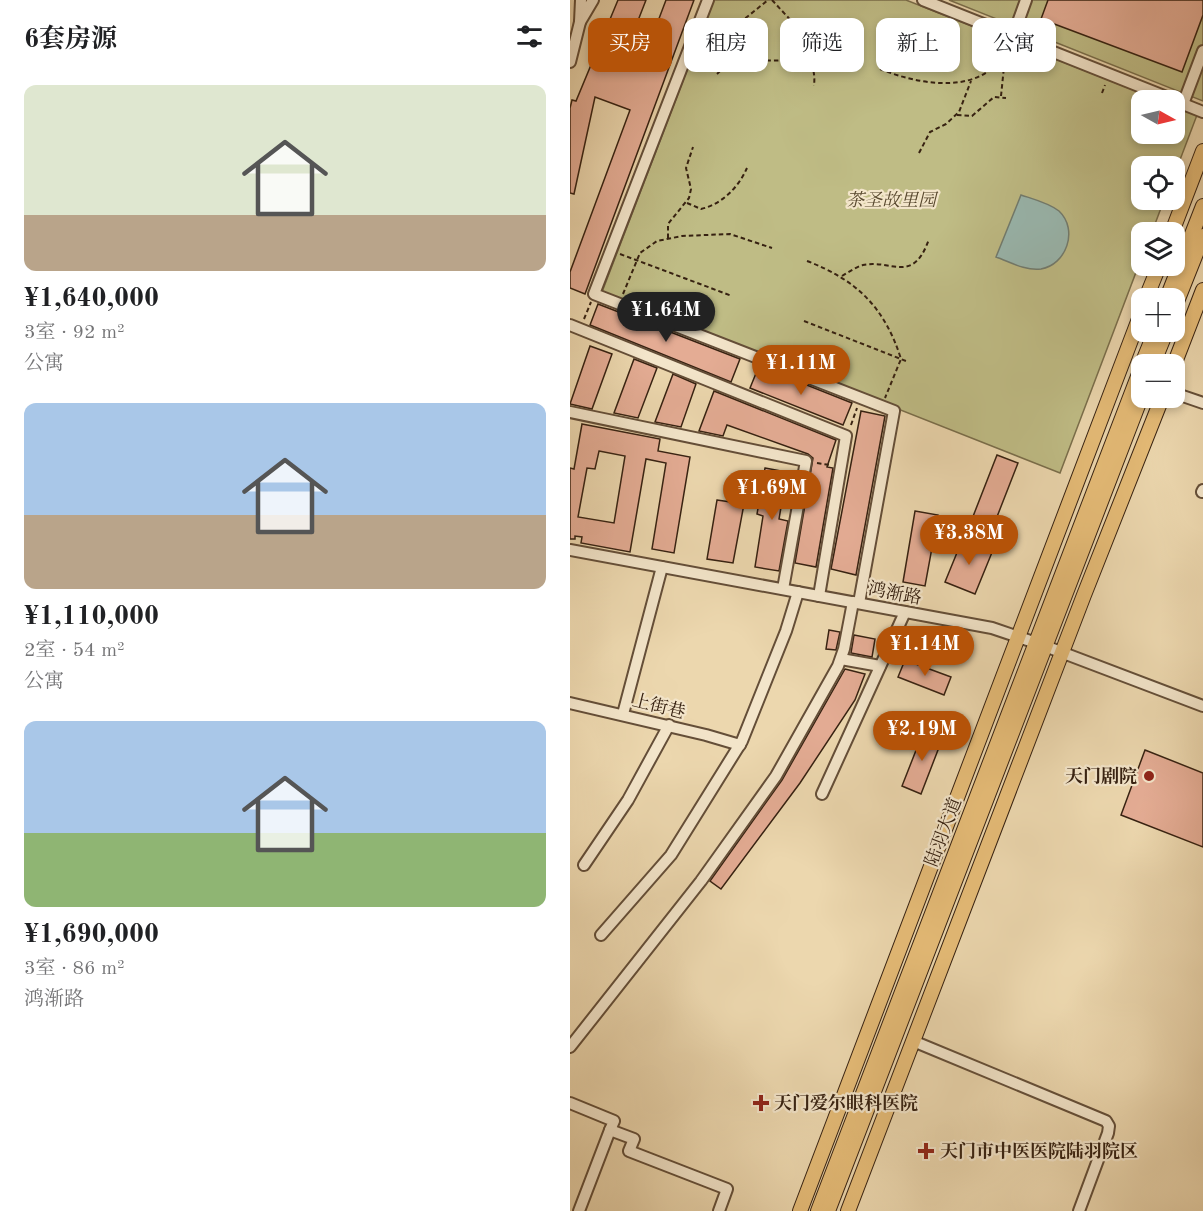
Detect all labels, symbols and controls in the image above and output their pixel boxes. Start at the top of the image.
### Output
chip: 买房 [588,18,672,72]
chip: 租房 [684,18,768,72]
chip: 筛选 [780,18,864,72]
chip: 新上 [876,18,960,72]
chip: 公寓 [972,18,1056,72]
icon: filters [513,20,546,53]
text: 6套房源 [24,27,117,53]
north arrow [1131,90,1185,144]
map controls [1131,90,1185,408]
icon: home [231,124,339,232]
button: locate [1131,156,1185,210]
park label: 茶圣故里园 [846,190,939,210]
button: layers [1131,222,1185,276]
text: ¥1,640,000 [24,286,159,312]
button: + [1131,288,1185,342]
pin: ¥1.64M [617,292,715,343]
text: ¥1.64M [631,301,701,321]
text: 3室 · 92 m² [24,323,125,343]
pin: ¥1.11M [752,345,850,396]
text: 公寓 [24,354,64,374]
text: ¥1.11M [766,354,836,374]
button: − [1131,354,1185,408]
icon: home [231,442,339,550]
pin: ¥1.69M [723,470,821,521]
text: ¥1.69M [737,479,807,499]
pin: ¥3.38M [920,515,1018,566]
text: ¥3.38M [934,524,1004,544]
street label: 鸿渐路 [867,578,923,608]
text: ¥1,110,000 [24,604,159,630]
pin: ¥1.14M [876,626,974,677]
text: ¥1.14M [890,635,960,655]
text: 2室 · 54 m² [24,641,125,661]
text: 公寓 [24,672,64,692]
street label: 上街巷 [630,690,688,722]
pin: ¥2.19M [873,711,971,762]
text: ¥2.19M [887,720,957,740]
icon: home [231,760,339,868]
place label: 天门剧院 [1065,766,1137,786]
marker: 天门剧院 [1142,769,1156,783]
street label: 陆羽大道 [921,795,965,869]
text: ¥1,690,000 [24,922,159,948]
text: 3室 · 86 m² [24,959,125,979]
text: 鸿渐路 [24,990,84,1010]
place label: 天门爱尔眼科医院 [774,1093,918,1113]
marker: 天门爱尔眼科医院 [752,1094,770,1112]
place label: 天门市中医医院陆羽院区 [940,1141,1138,1161]
marker: 天门市中医医院陆羽院区 [917,1142,935,1160]

